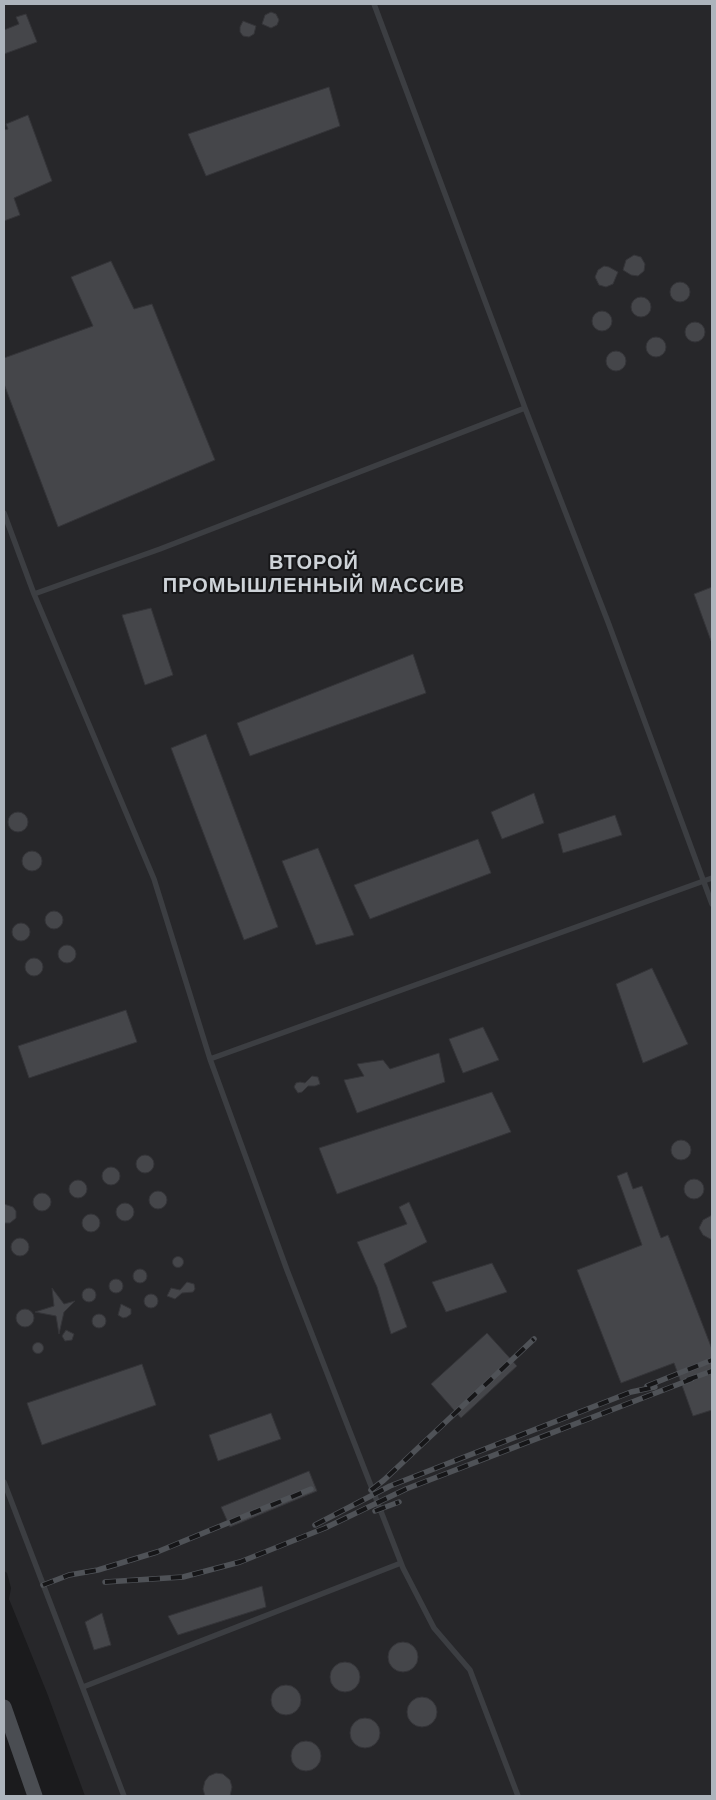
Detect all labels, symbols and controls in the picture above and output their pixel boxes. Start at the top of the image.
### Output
district label: ВТОРОЙ ПРОМЫШЛЕННЫЙ МАССИВ [163,550,465,596]

